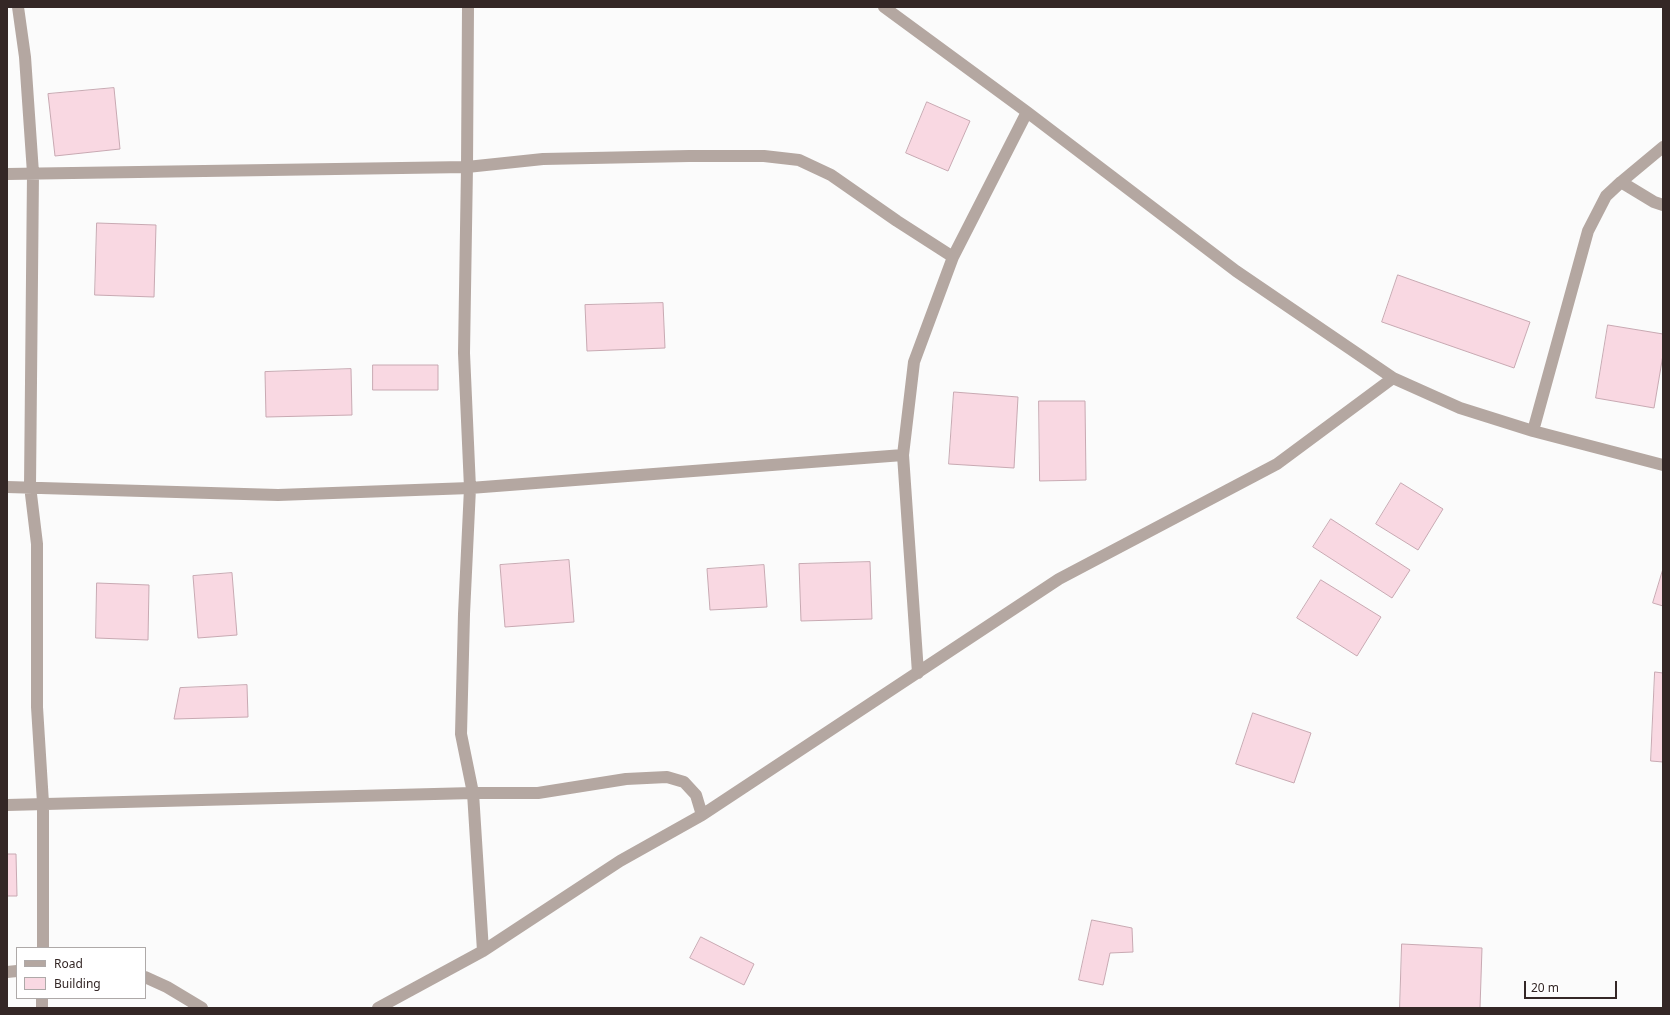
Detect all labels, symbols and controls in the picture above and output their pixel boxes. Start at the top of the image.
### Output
legend [16,947,146,999]
text: Road [54,955,83,972]
scale bar [1526,973,1619,999]
text: Building [54,975,101,992]
text: 20 m [1531,979,1559,996]

